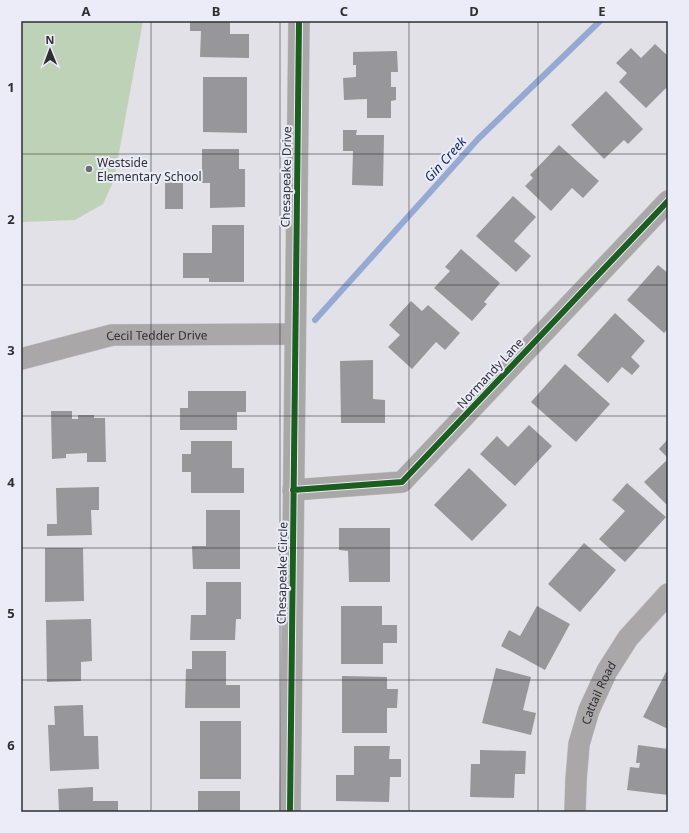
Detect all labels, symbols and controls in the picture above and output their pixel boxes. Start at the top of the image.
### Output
text: A [82,2,91,20]
text: B [212,2,220,20]
text: C [340,2,348,20]
text: D [469,2,479,20]
text: E [598,2,606,20]
north arrow [30,30,70,70]
text: N [45,32,54,47]
text: 1 [7,78,15,96]
street label: Chesapeake Drive [277,126,295,228]
water label: Gin Creek [420,132,470,185]
place label: Westside Elementary School [97,154,202,185]
marker: Westside Elementary School [84,164,94,174]
text: 2 [7,210,15,228]
street label: Cecil Tedder Drive [104,326,208,345]
street label: Normandy Lane [453,334,527,412]
text: 3 [7,341,15,359]
text: 4 [7,473,15,491]
street label: Chesapeake Circle [273,521,291,624]
text: 5 [7,604,15,622]
street label: Cattail Road [577,658,620,726]
text: 6 [7,736,15,754]

